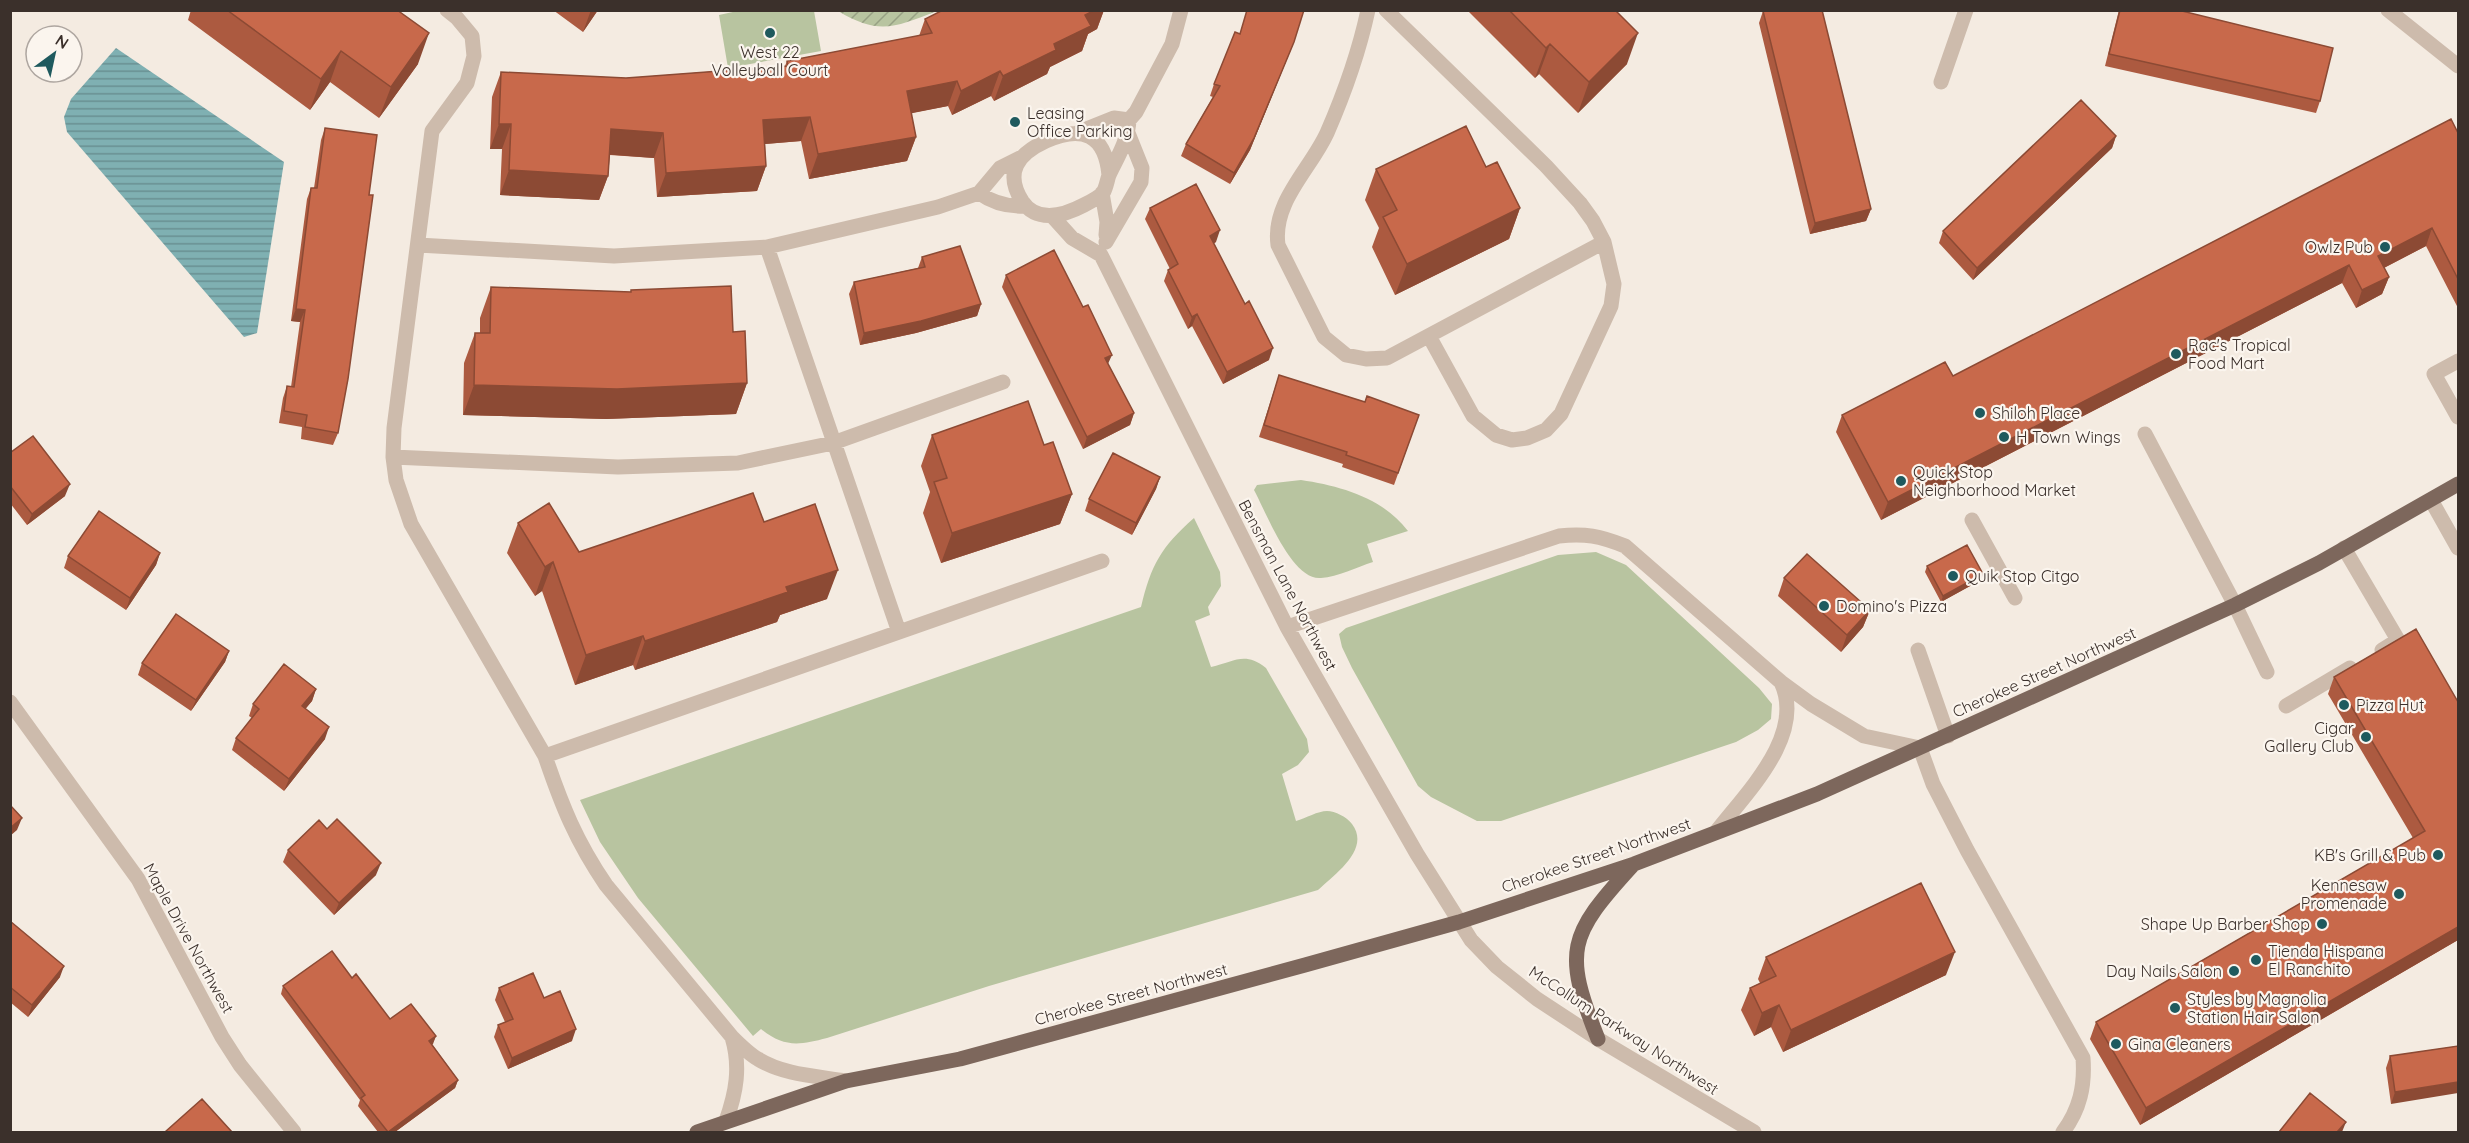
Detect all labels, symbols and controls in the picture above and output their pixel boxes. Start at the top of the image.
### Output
north arrow [24,24,84,84]
marker: West 22 Volleyball Court [763,26,777,40]
text: N [52,30,73,53]
place label: West 22 Volleyball Court [711,42,829,80]
place label: Leasing Office Parking [1027,103,1132,141]
marker: Leasing Office Parking [1008,115,1022,129]
place label: Owlz Pub [2305,237,2373,257]
marker: Owlz Pub [2378,240,2392,254]
place label: Rac's Tropical Food Mart [2188,335,2291,373]
marker: Rac's Tropical Food Mart [2169,347,2183,361]
place label: Shiloh Place [1992,403,2080,423]
marker: Shiloh Place [1973,406,1987,420]
place label: H Town Wings [2016,427,2120,447]
marker: H Town Wings [1997,430,2011,444]
place label: Quick Stop Neighborhood Market [1913,462,2076,500]
marker: Quick Stop Neighborhood Market [1894,474,1908,488]
street label: Bensman Lane Northwest [1234,496,1342,674]
place label: Quik Stop Citgo [1965,566,2079,586]
marker: Quik Stop Citgo [1946,569,1960,583]
place label: Domino's Pizza [1836,596,1947,616]
marker: Domino's Pizza [1817,599,1831,613]
street label: Cherokee Street Northwest [1949,622,2139,722]
place label: Pizza Hut [2356,695,2424,715]
marker: Pizza Hut [2337,698,2351,712]
place label: Cigar Gallery Club [2264,718,2354,756]
marker: Cigar Gallery Club [2359,730,2373,744]
street label: Cherokee Street Northwest [1499,813,1693,897]
place label: KB's Grill & Pub [2314,845,2426,865]
marker: KB's Grill & Pub [2431,848,2445,862]
street label: Maple Drive Northwest [139,859,239,1017]
place label: Kennesaw Promenade [2301,875,2387,913]
marker: Kennesaw Promenade [2392,887,2406,901]
place label: Shape Up Barber Shop [2141,914,2310,934]
marker: Shape Up Barber Shop [2315,917,2329,931]
place label: Tienda Hispana El Ranchito [2268,941,2384,979]
marker: Tienda Hispana El Ranchito [2249,953,2263,967]
street label: Cherokee Street Northwest [1032,959,1230,1029]
street label: McCollum Parkway Northwest [1525,961,1723,1099]
place label: Day Nails Salon [2106,961,2222,981]
marker: Day Nails Salon [2227,964,2241,978]
place label: Styles by Magnolia Station Hair Salon [2187,989,2327,1027]
marker: Styles by Magnolia Station Hair Salon [2168,1001,2182,1015]
place label: Gina Cleaners [2128,1034,2231,1054]
marker: Gina Cleaners [2109,1037,2123,1051]

